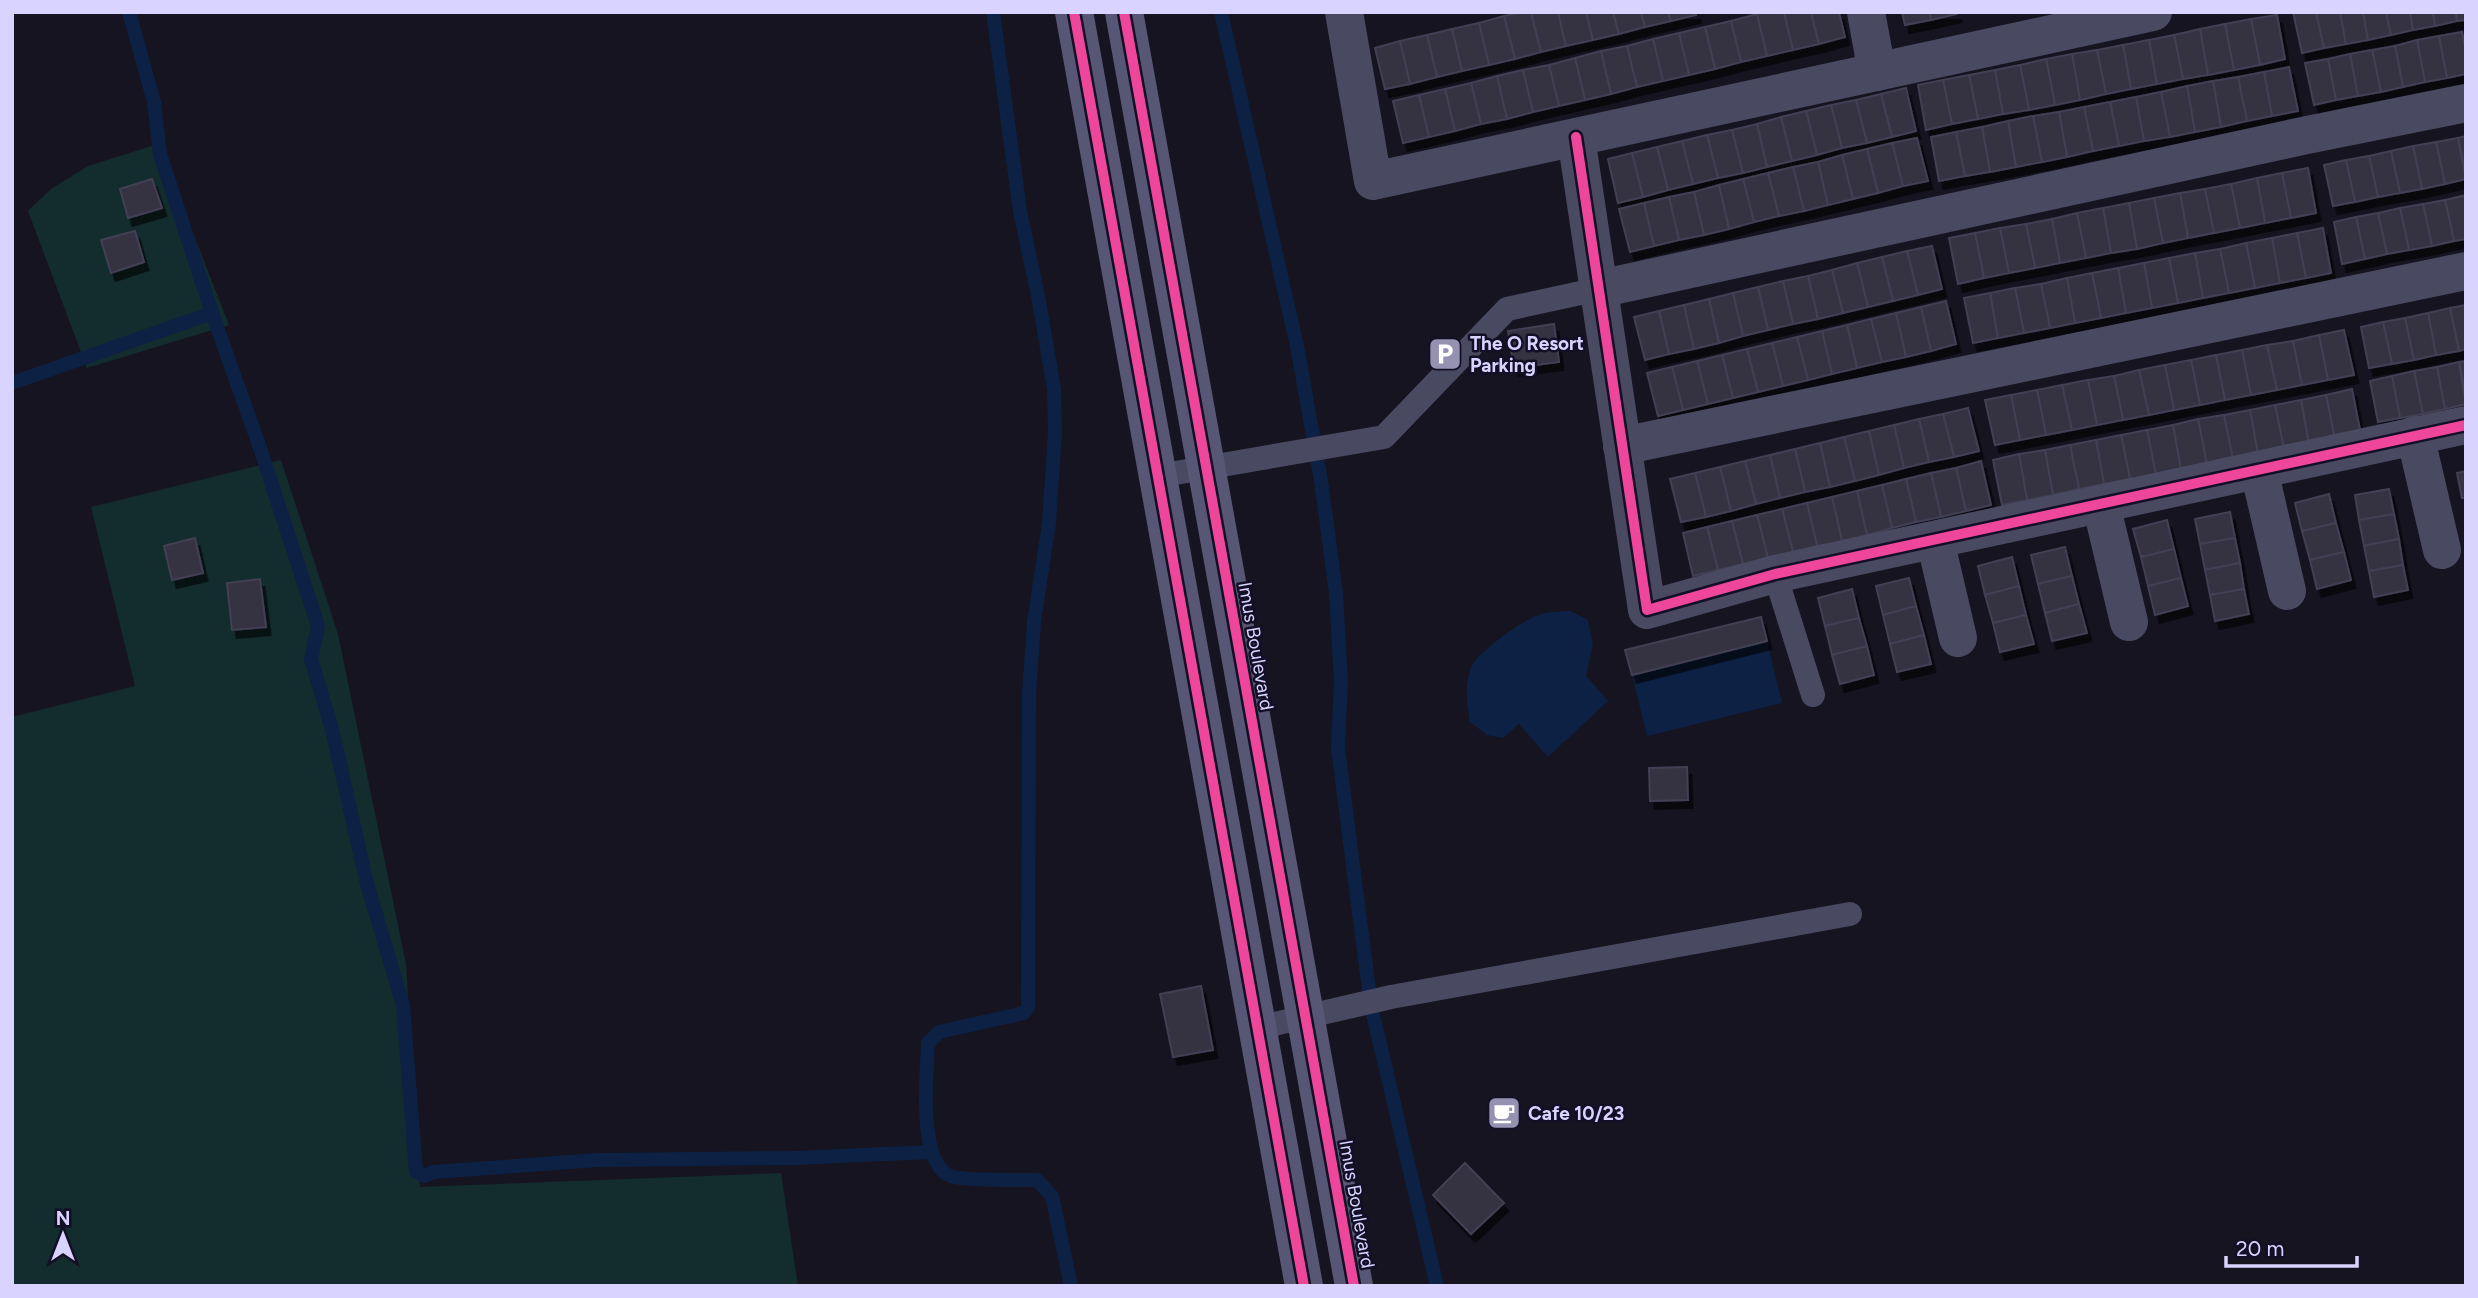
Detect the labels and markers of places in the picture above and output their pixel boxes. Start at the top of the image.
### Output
place label: The O Resort Parking [1470,332,1584,377]
parking icon: The O Resort Parking [1426,335,1464,373]
cafe icon: Cafe 10/23 [1485,1094,1523,1132]
place label: Cafe 10/23 [1528,1102,1624,1125]

